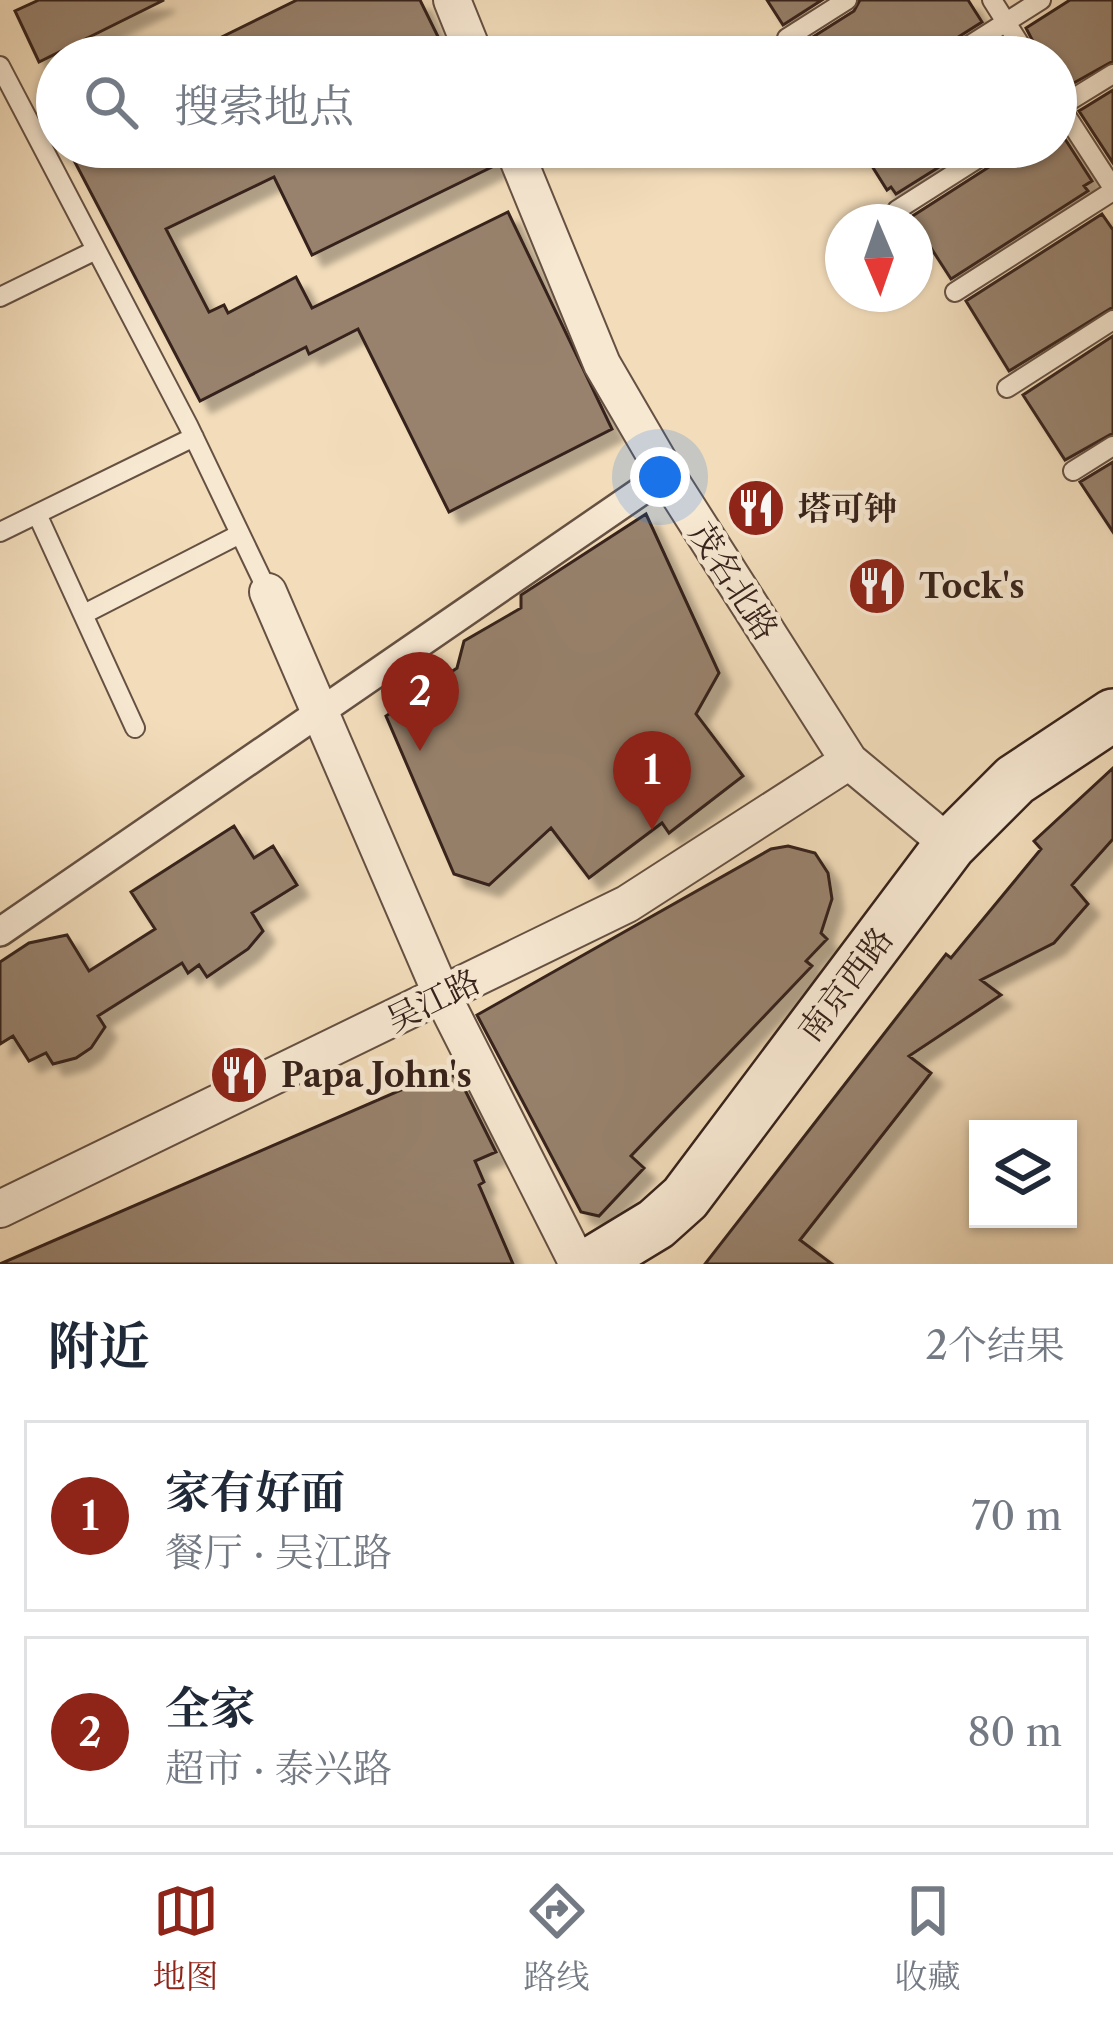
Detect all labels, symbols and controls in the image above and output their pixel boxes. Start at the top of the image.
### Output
search box [36,36,1077,168]
icon: search [78,69,144,135]
text: 搜索地点 [174,78,354,134]
north arrow [825,204,933,312]
your location [630,447,690,507]
restaurant icon: 塔可钟 [725,477,787,539]
place label: 塔可钟 [798,488,897,529]
street label: 茂名北路 [680,515,787,648]
restaurant icon: Tock's [846,555,908,617]
place label: Tock's [919,566,1025,607]
pin: 2 [381,652,459,751]
pin: 1 [613,731,691,830]
street label: 南京西路 [789,919,901,1049]
street label: 吴江路 [380,960,487,1041]
restaurant icon: Papa John's [208,1044,270,1106]
place label: Papa John's [281,1055,472,1096]
map controls [969,1120,1077,1228]
button: layers [969,1120,1077,1228]
text: 附近 [48,1315,150,1377]
text: 2个结果 [926,1321,1065,1369]
text: 家有好面 [165,1464,345,1520]
text: 1 [81,1492,99,1540]
text: 70 m [971,1492,1062,1540]
text: 餐厅 · 吴江路 [165,1528,392,1576]
text: 全家 [165,1680,255,1736]
text: 2 [78,1708,102,1756]
text: 80 m [967,1708,1062,1756]
text: 超市 · 泰兴路 [165,1744,392,1792]
tab: 地图 [153,1878,219,1997]
tab: 路线 [524,1878,590,1997]
tab: 收藏 [895,1878,961,1997]

